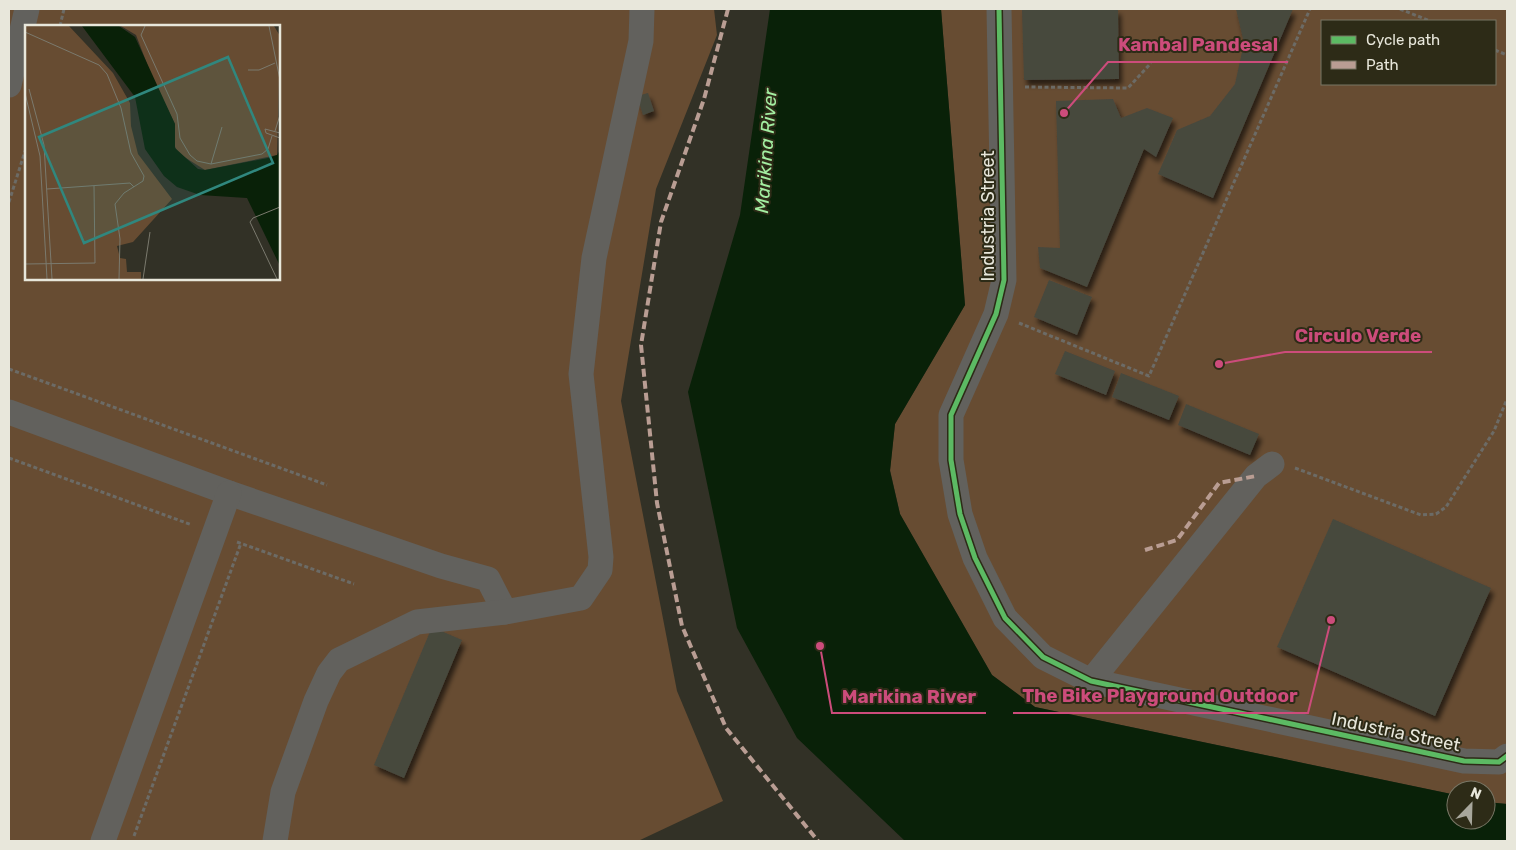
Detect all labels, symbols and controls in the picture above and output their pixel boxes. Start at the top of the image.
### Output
legend [1321,20,1496,85]
inset map [25,25,280,280]
callout: Kambal Pandesal [1108,28,1288,62]
text: Cycle path [1366,31,1440,49]
text: Kambal Pandesal [1118,33,1278,56]
text: Path [1366,56,1399,74]
water label: Marikina River [750,87,782,214]
street label: Industria Street [977,150,999,282]
callout: Circulo Verde [1285,318,1432,352]
text: Circulo Verde [1295,324,1421,347]
callout: Marikina River [832,679,986,713]
callout: The Bike Playground Outdoor [1013,679,1308,713]
text: The Bike Playground Outdoor [1022,684,1298,707]
text: Marikina River [842,685,977,708]
street label: Industria Street [1330,708,1462,756]
north arrow [1446,780,1496,830]
text: N [1468,784,1484,803]

